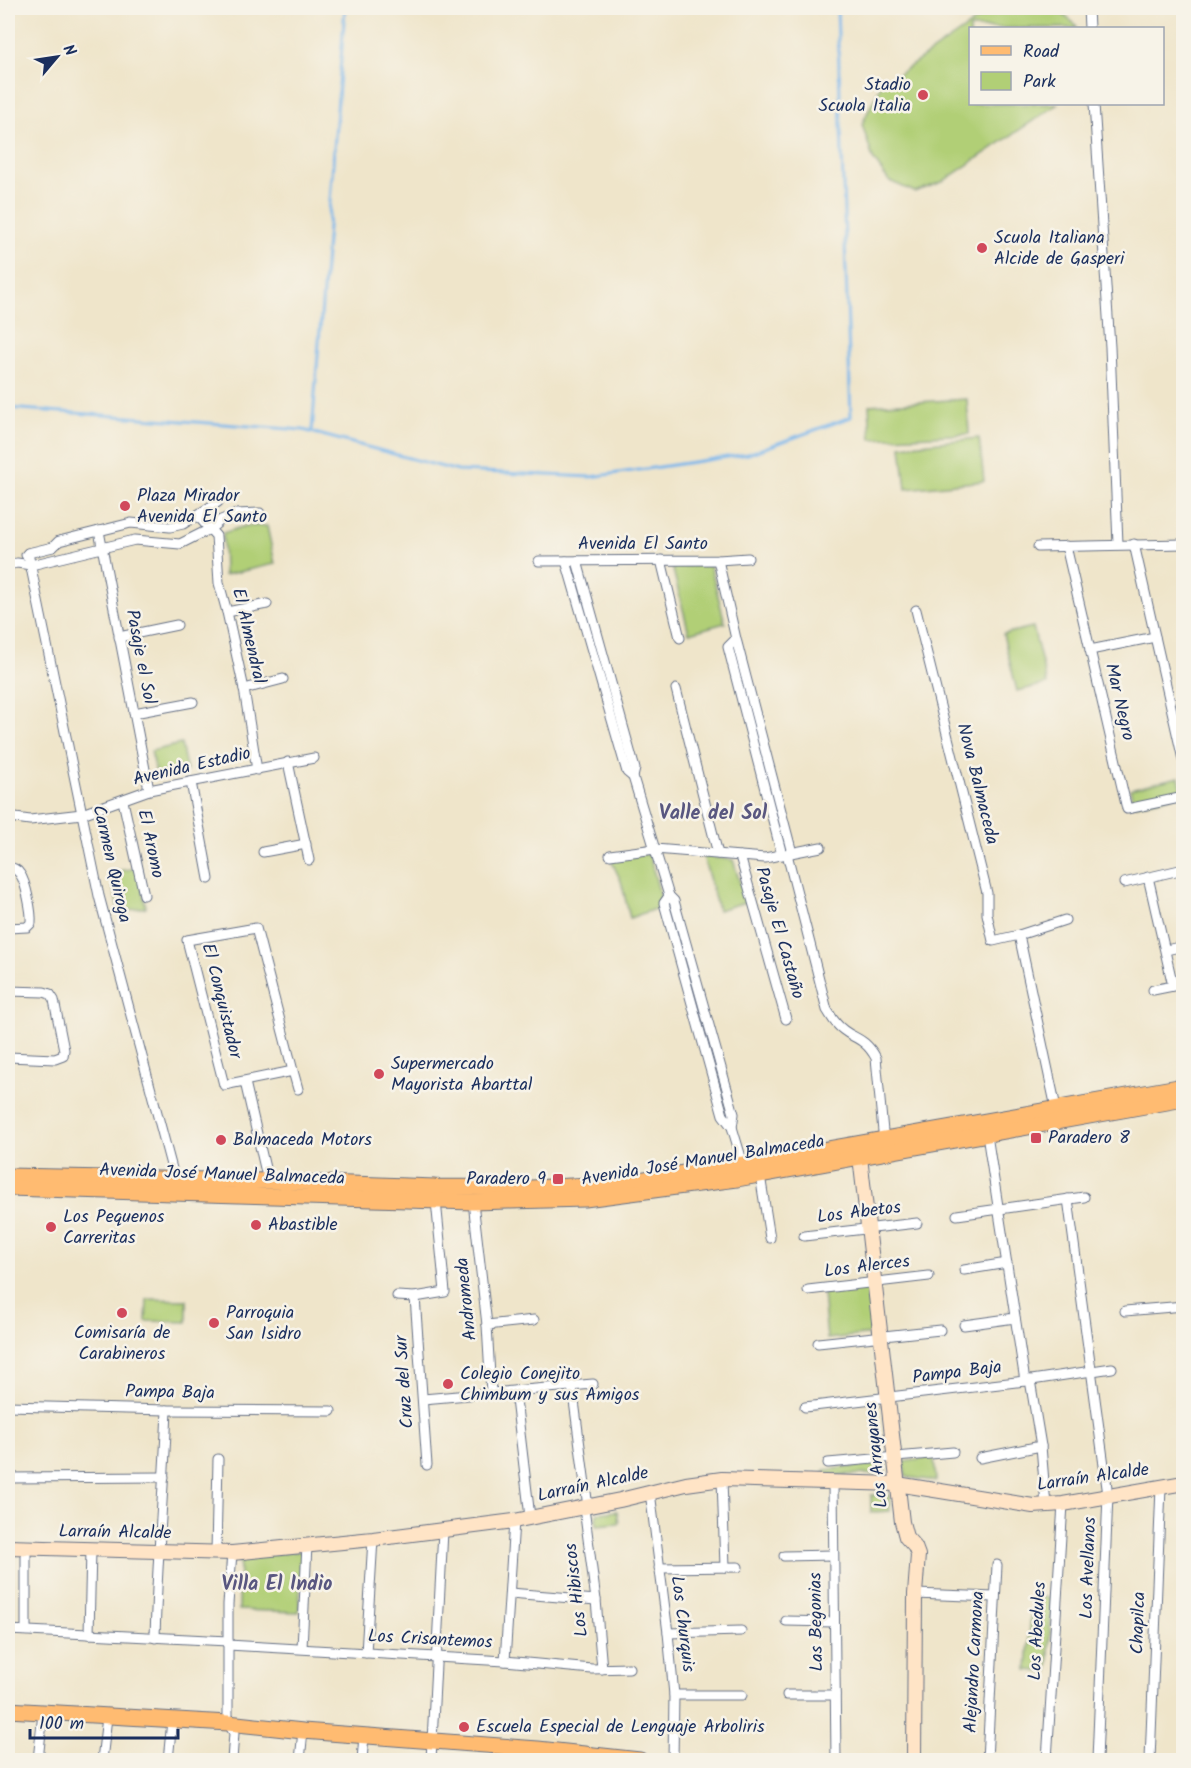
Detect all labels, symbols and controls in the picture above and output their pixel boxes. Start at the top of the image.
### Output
north arrow [27,27,87,87]
legend [969,27,1164,105]
text: Road [1023,38,1060,67]
text: N [55,40,82,61]
text: Park [1023,68,1056,97]
place label: Stadio Scuola Italia [818,71,911,121]
marker: Stadio Scuola Italia [916,88,930,102]
place label: Scuola Italiana Alcide de Gasperi [994,224,1125,274]
marker: Scuola Italiana Alcide de Gasperi [975,241,989,255]
place label: Plaza Mirador Avenida El Santo [137,482,267,532]
marker: Plaza Mirador Avenida El Santo [118,499,132,513]
street label: Avenida El Santo [578,530,708,559]
street label: El Almendral [223,585,273,687]
street label: Pasaje el Sol [117,607,164,707]
street label: Mar Negro [1096,660,1142,744]
street label: Nova Balmaceda [948,720,1006,848]
street label: Avenida Estadio [130,739,254,795]
district label: Valle del Sol [659,798,768,830]
street label: Carmen Quiroga [83,802,139,926]
street label: El Aromo [129,807,171,881]
street label: Pasaje El Castaño [746,863,812,1003]
street label: El Conquistador [193,940,250,1063]
place label: Supermercado Mayorista Abarttal [391,1050,533,1100]
marker: Supermercado Mayorista Abarttal [372,1067,386,1081]
place label: Paradero 8 [1048,1124,1130,1153]
place label: Balmaceda Motors [233,1126,372,1155]
street label: Avenida José Manuel Balmaceda [579,1127,827,1195]
marker: Paradero 8 [1029,1131,1043,1145]
marker: Balmaceda Motors [214,1133,228,1147]
street label: Avenida José Manuel Balmaceda [99,1156,345,1194]
place label: Paradero 9 [466,1165,546,1194]
marker: Paradero 9 [551,1172,565,1186]
street label: Los Abetos [815,1193,903,1233]
place label: Los Pequenos Carreritas [63,1203,165,1253]
place label: Abastible [268,1211,338,1240]
marker: Abastible [249,1218,263,1232]
marker: Los Pequenos Carreritas [44,1220,58,1234]
street label: Los Alerces [823,1247,912,1287]
street label: Andromeda [448,1256,486,1342]
place label: Parroquia San Isidro [226,1299,301,1349]
marker: Comisaría de Carabineros [115,1306,129,1320]
marker: Parroquia San Isidro [207,1316,221,1330]
place label: Comisaría de Carabineros [74,1319,170,1369]
street label: Cruz del Sur [387,1333,423,1430]
street label: Pampa Baja [911,1353,1003,1393]
place label: Colegio Conejito Chimbum y sus Amigos [460,1360,640,1410]
marker: Colegio Conejito Chimbum y sus Amigos [441,1377,455,1391]
street label: Pampa Baja [125,1378,215,1408]
street label: Los Arrayanes [857,1400,897,1509]
street label: Larraín Alcalde [1035,1456,1151,1500]
street label: Larraín Alcalde [535,1459,651,1511]
street label: Los Avellanos [1073,1516,1105,1620]
street label: Larraín Alcalde [58,1518,172,1548]
street label: Los Hibiscos [557,1541,597,1639]
district label: Villa El Indio [222,1569,332,1601]
street label: Las Begonias [802,1572,832,1672]
street label: Los Churquis [662,1574,702,1674]
street label: Los Abedules [1021,1580,1055,1681]
street label: Alejandro Carmona [957,1590,993,1734]
street label: Chapilca [1123,1591,1155,1655]
street label: Los Crisantemos [367,1622,493,1658]
scale bar [30,1702,178,1740]
text: 100 m [39,1710,84,1739]
place label: Escuela Especial de Lenguaje Arboliris [476,1713,765,1742]
marker: Escuela Especial de Lenguaje Arboliris [457,1720,471,1734]

